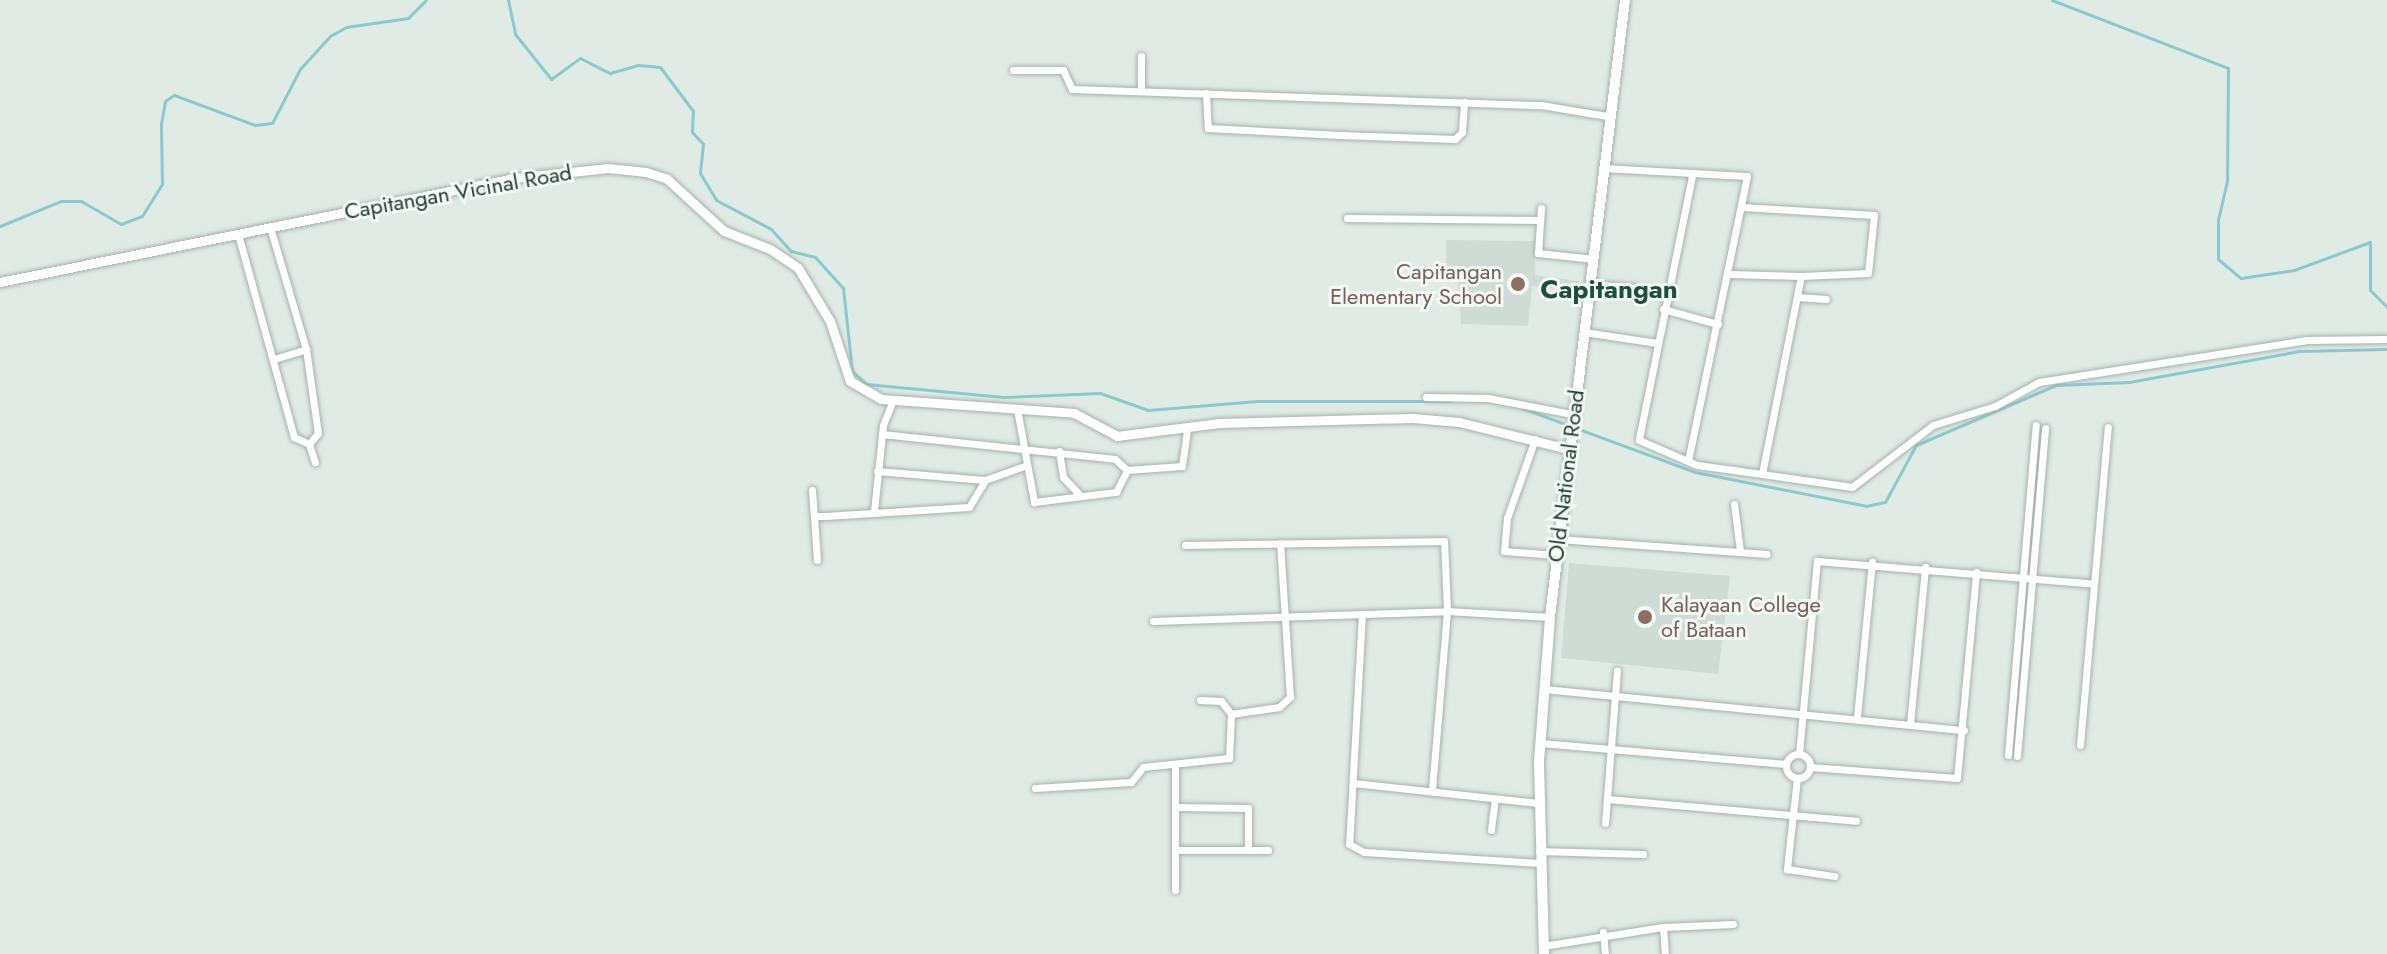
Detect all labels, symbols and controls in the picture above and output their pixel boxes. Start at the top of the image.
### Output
street label: Capitangan Vicinal Road [342,159,574,225]
place label: Capitangan Elementary School [1330,258,1502,310]
district label: Capitangan [1540,274,1678,306]
marker: Capitangan Elementary School [1509,275,1527,293]
street label: Old National Road [1542,388,1590,564]
place label: Kalayaan College of Bataan [1661,591,1821,642]
marker: Kalayaan College of Bataan [1636,608,1654,626]

